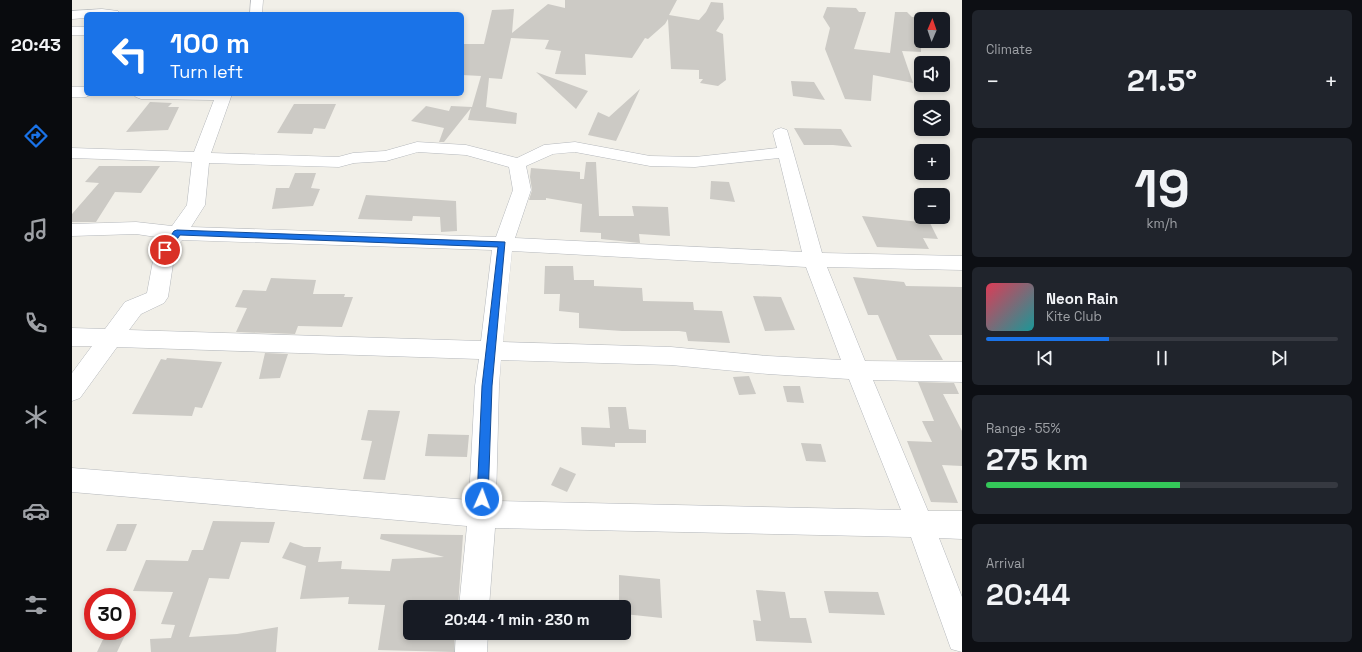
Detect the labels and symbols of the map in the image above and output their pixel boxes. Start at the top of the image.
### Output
north arrow [914,12,950,48]
pin [148,233,182,267]
position arrow [461,478,503,520]
speed limit sign: 30 [84,588,136,640]

